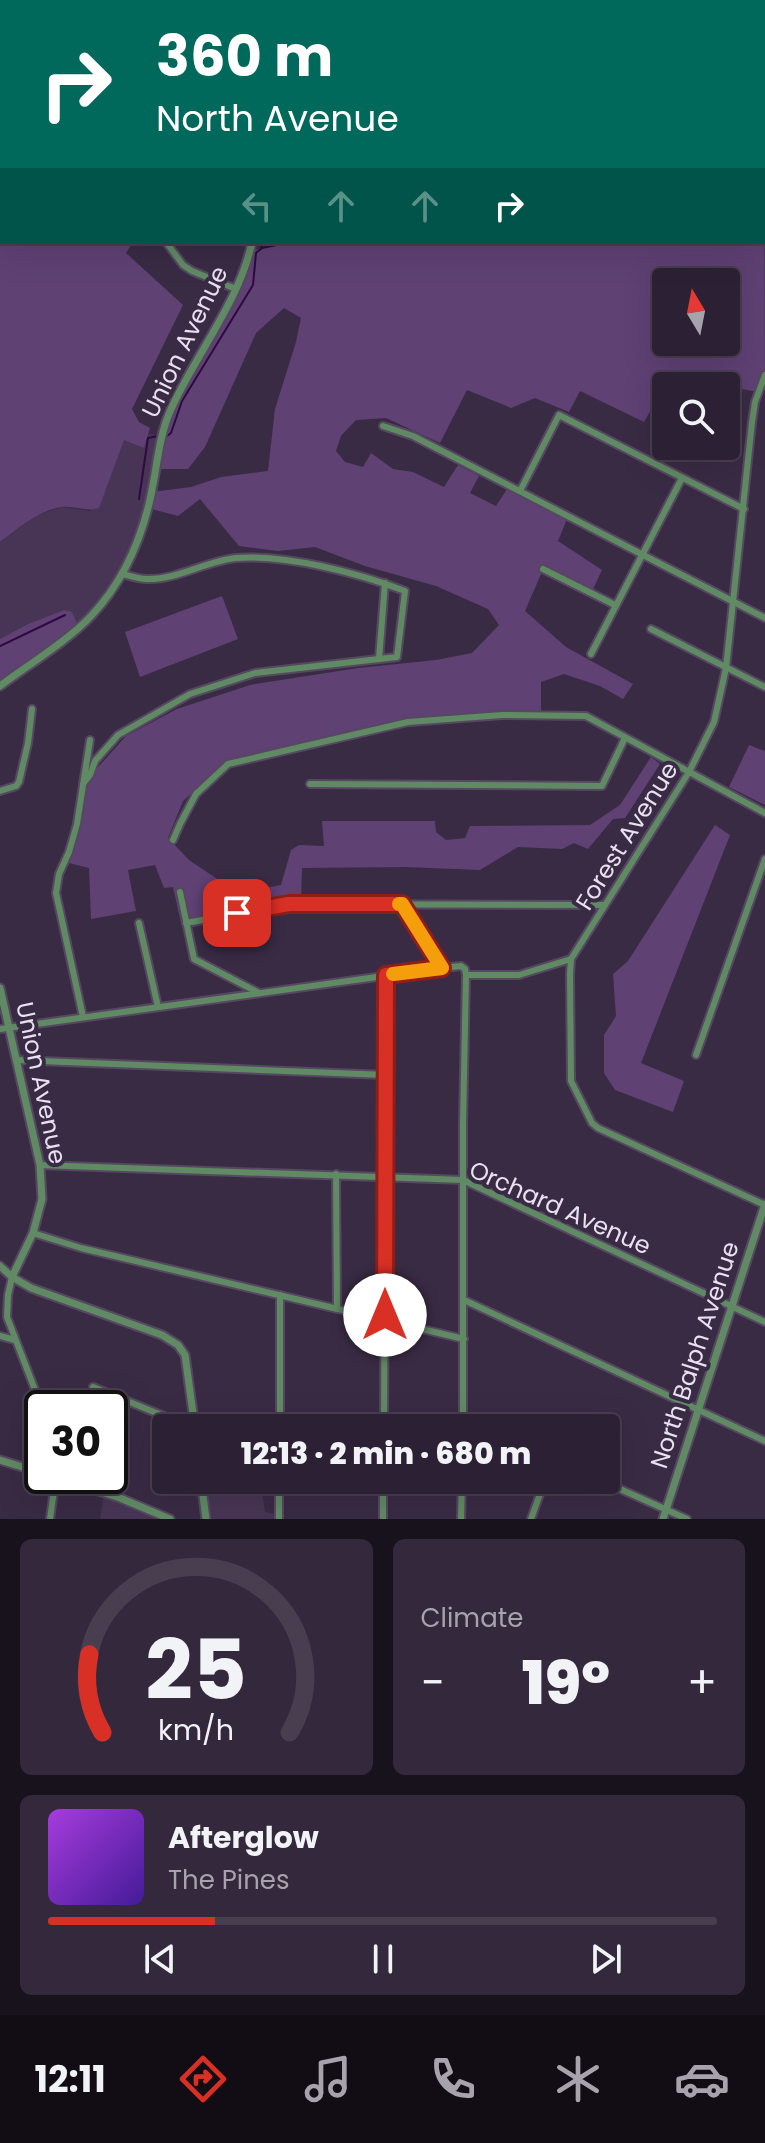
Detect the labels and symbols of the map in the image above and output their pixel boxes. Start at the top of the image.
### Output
street label: Union Avenue [134,261,235,423]
north arrow [652,268,740,356]
street label: Forest Avenue [568,755,685,916]
pin [203,879,271,947]
street label: Union Avenue [8,999,75,1167]
street label: Orchard Avenue [464,1153,656,1262]
street label: North Balph Avenue [642,1237,747,1472]
position arrow [343,1273,427,1357]
speed limit sign: 30 [24,1390,128,1494]

